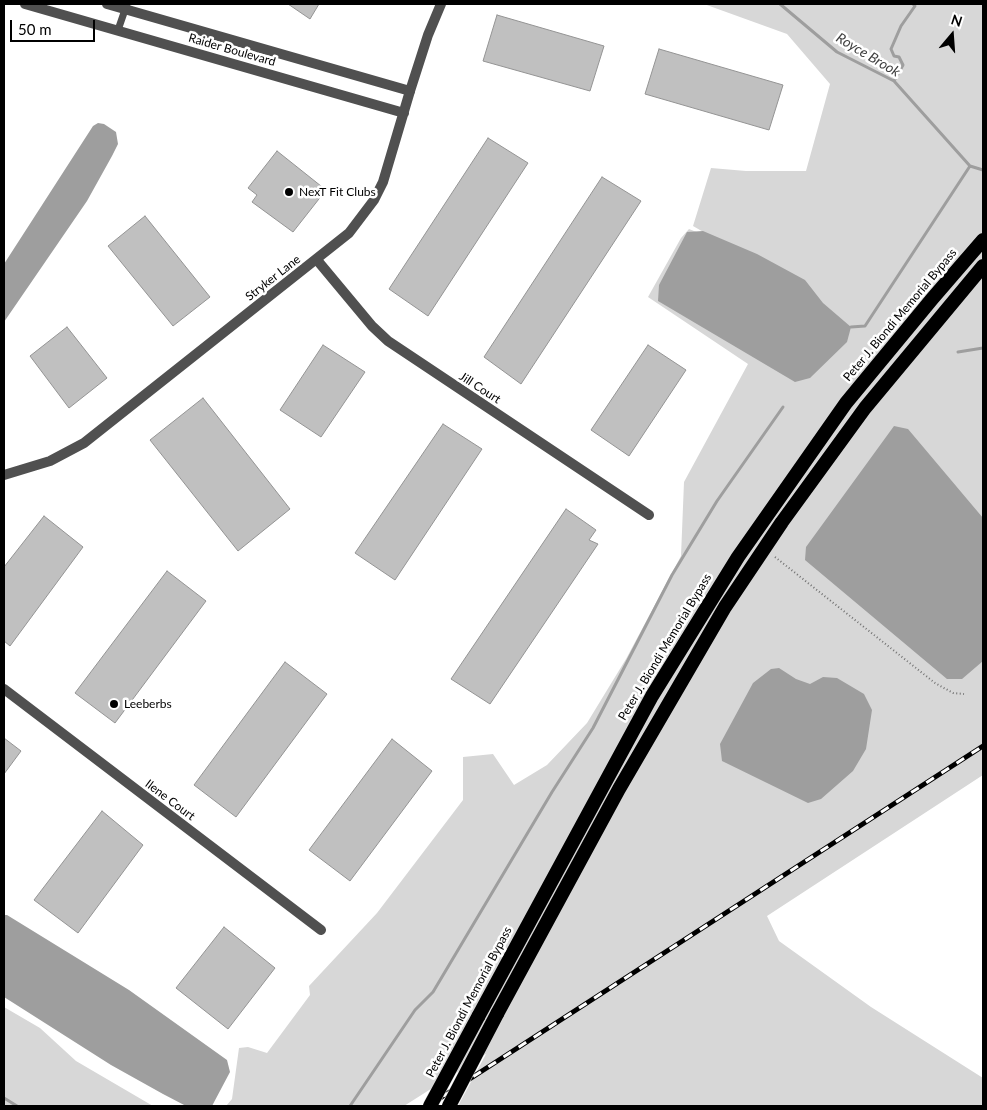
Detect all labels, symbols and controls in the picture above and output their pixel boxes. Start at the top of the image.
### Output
scale bar [12,10,98,42]
north arrow [927,10,977,60]
text: N [949,11,965,30]
text: 50 m [18,20,52,38]
water label: Royce Brook [833,29,903,81]
street label: Raider Boulevard [187,31,277,69]
place label: NexT Fit Clubs [299,185,376,199]
marker: NexT Fit Clubs [283,186,295,198]
street label: Peter J. Biondi Memorial Bypass [840,246,960,384]
street label: Stryker Lane [243,252,303,304]
street label: Jill Court [457,369,503,407]
street label: Peter J. Biondi Memorial Bypass [615,571,715,723]
place label: Leeberbs [124,697,172,711]
marker: Leeberbs [108,698,120,710]
street label: Ilene Court [142,777,198,823]
street label: Peter J. Biondi Memorial Bypass [423,924,515,1080]

